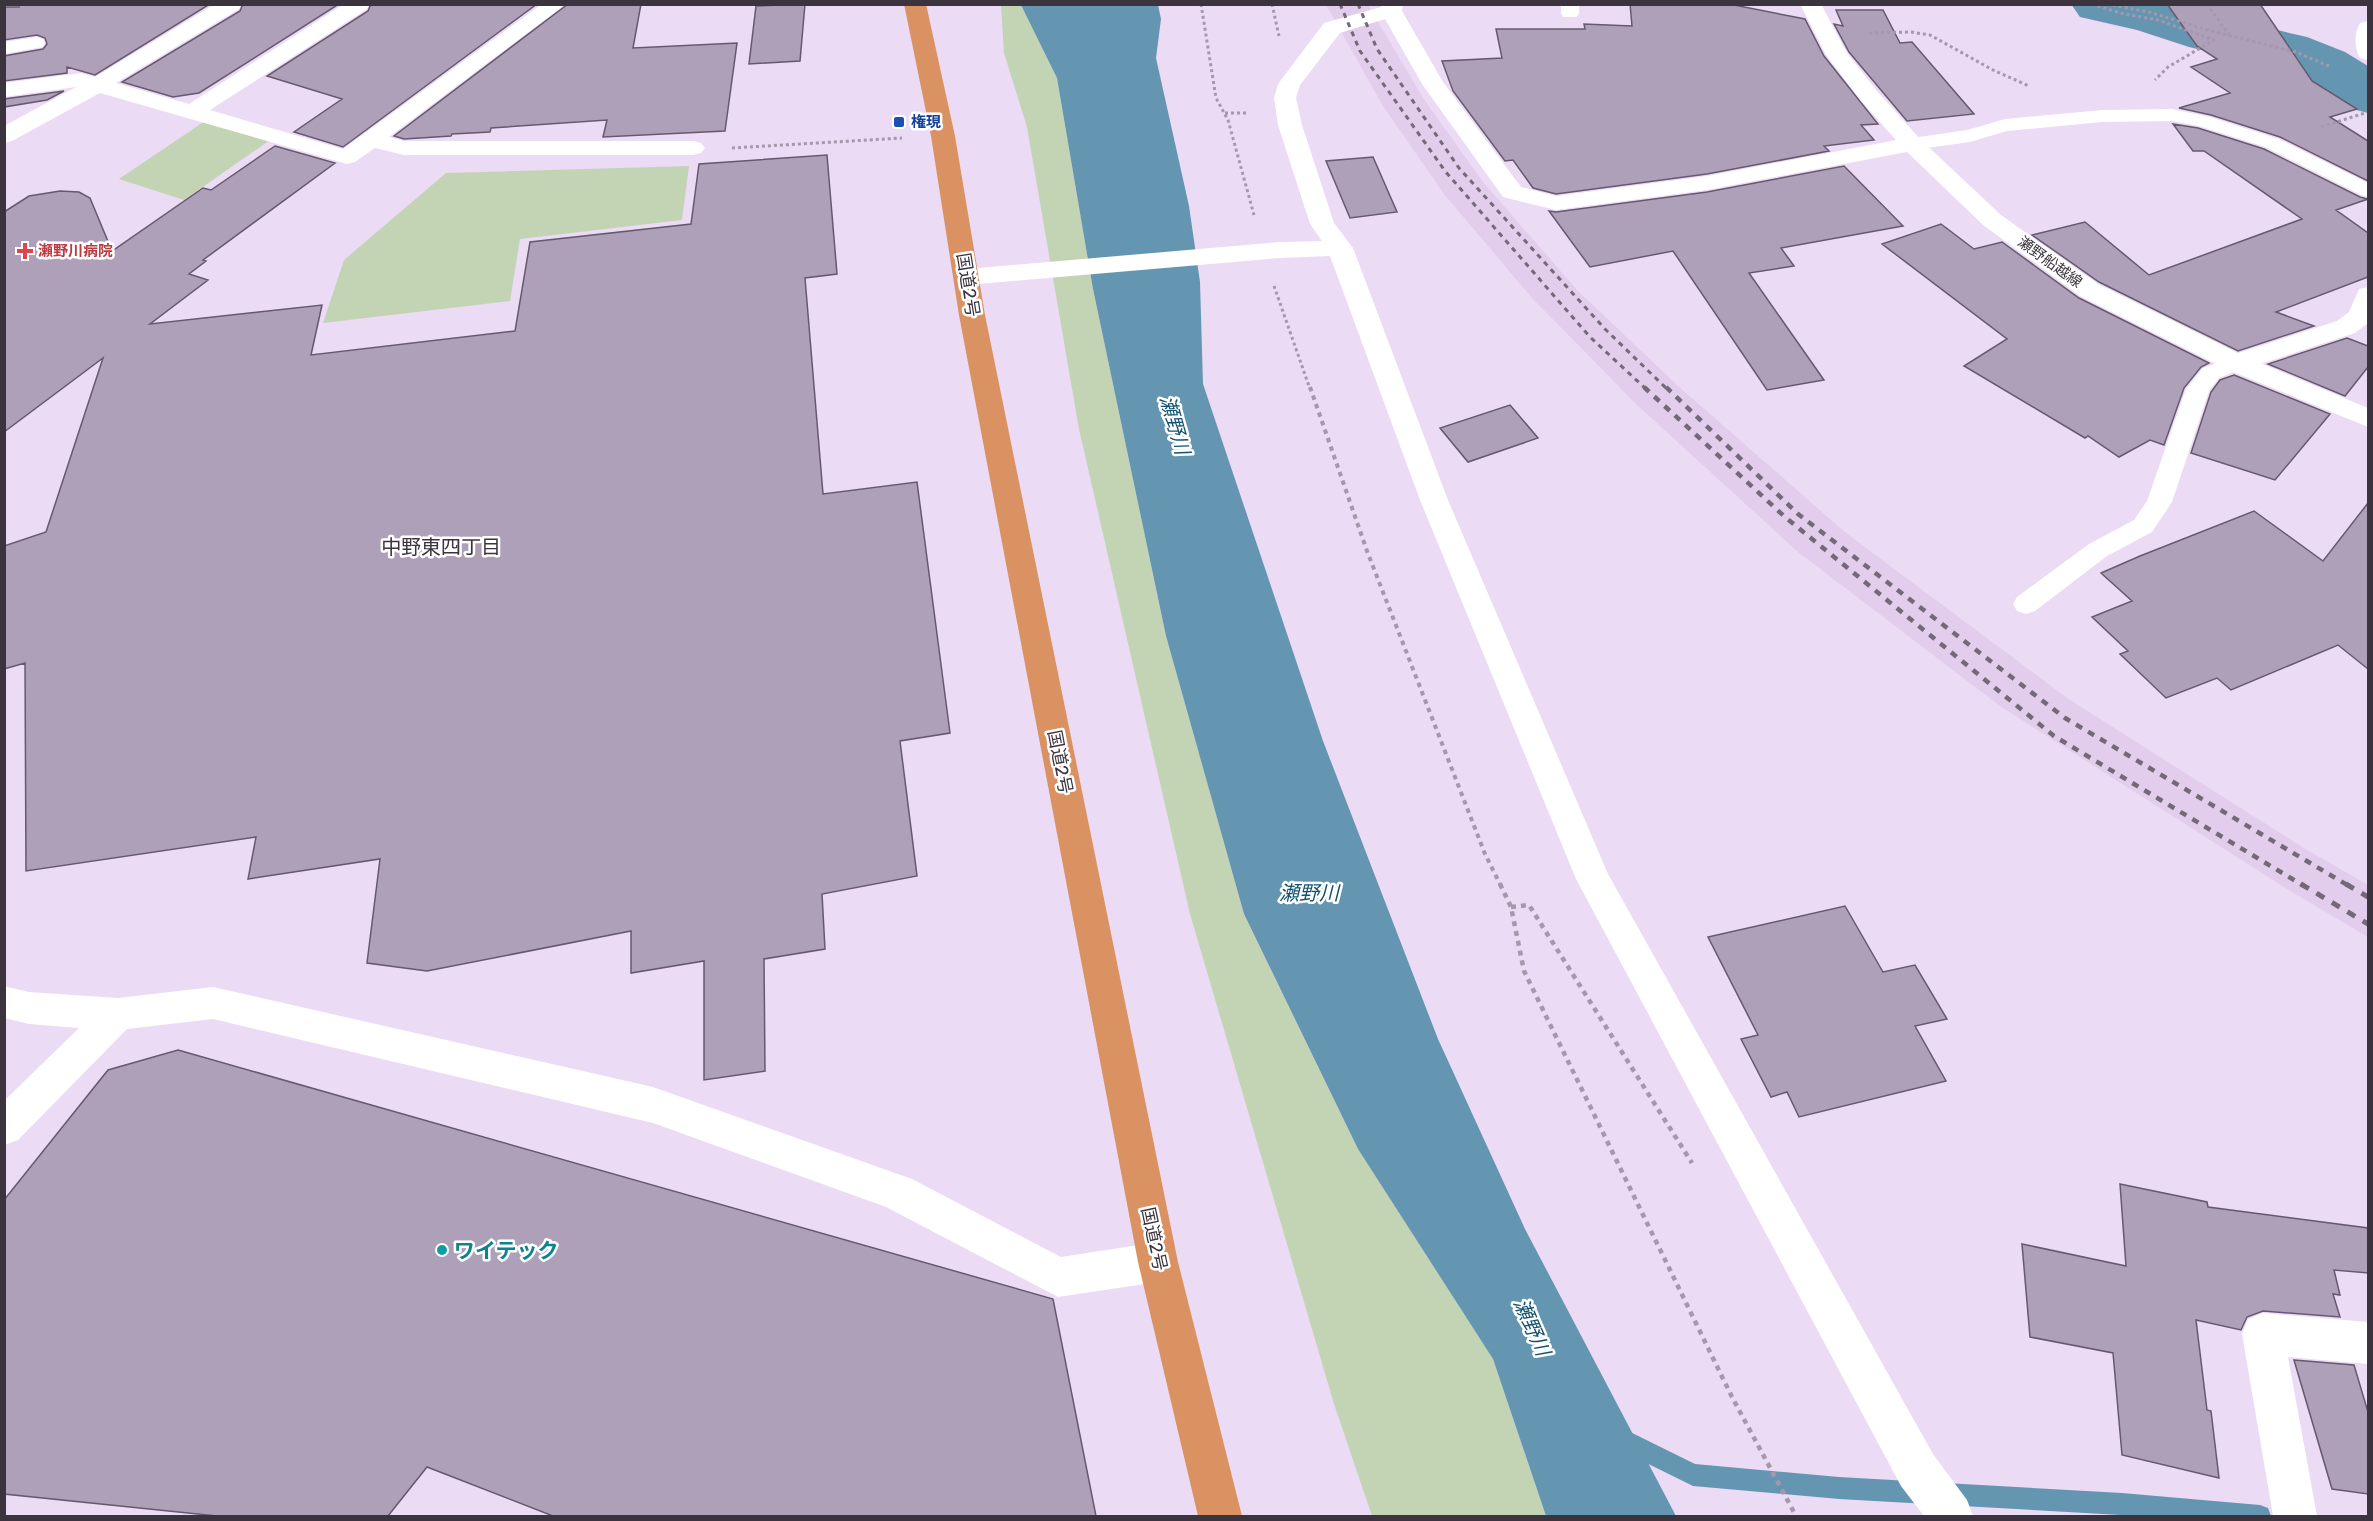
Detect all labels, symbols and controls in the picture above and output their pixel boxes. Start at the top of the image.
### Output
place label: 権現 [911,113,941,131]
marker: 権現 [892,115,906,129]
street label: 瀬野船越線 [2014,233,2086,291]
marker: 瀬野川病院 [16,242,34,260]
place label: 瀬野川病院 [38,242,113,260]
street label: 国道2号 [952,251,984,319]
water label: 瀬野川 [1155,393,1195,459]
district label: 中野東四丁目 [381,535,501,559]
street label: 国道2号 [1043,728,1077,796]
water label: 瀬野川 [1279,881,1341,905]
street label: 国道2号 [1137,1205,1171,1273]
place label: ワイテック [454,1238,559,1263]
marker: ワイテック [435,1243,449,1257]
water label: 瀬野川 [1509,1295,1556,1361]

